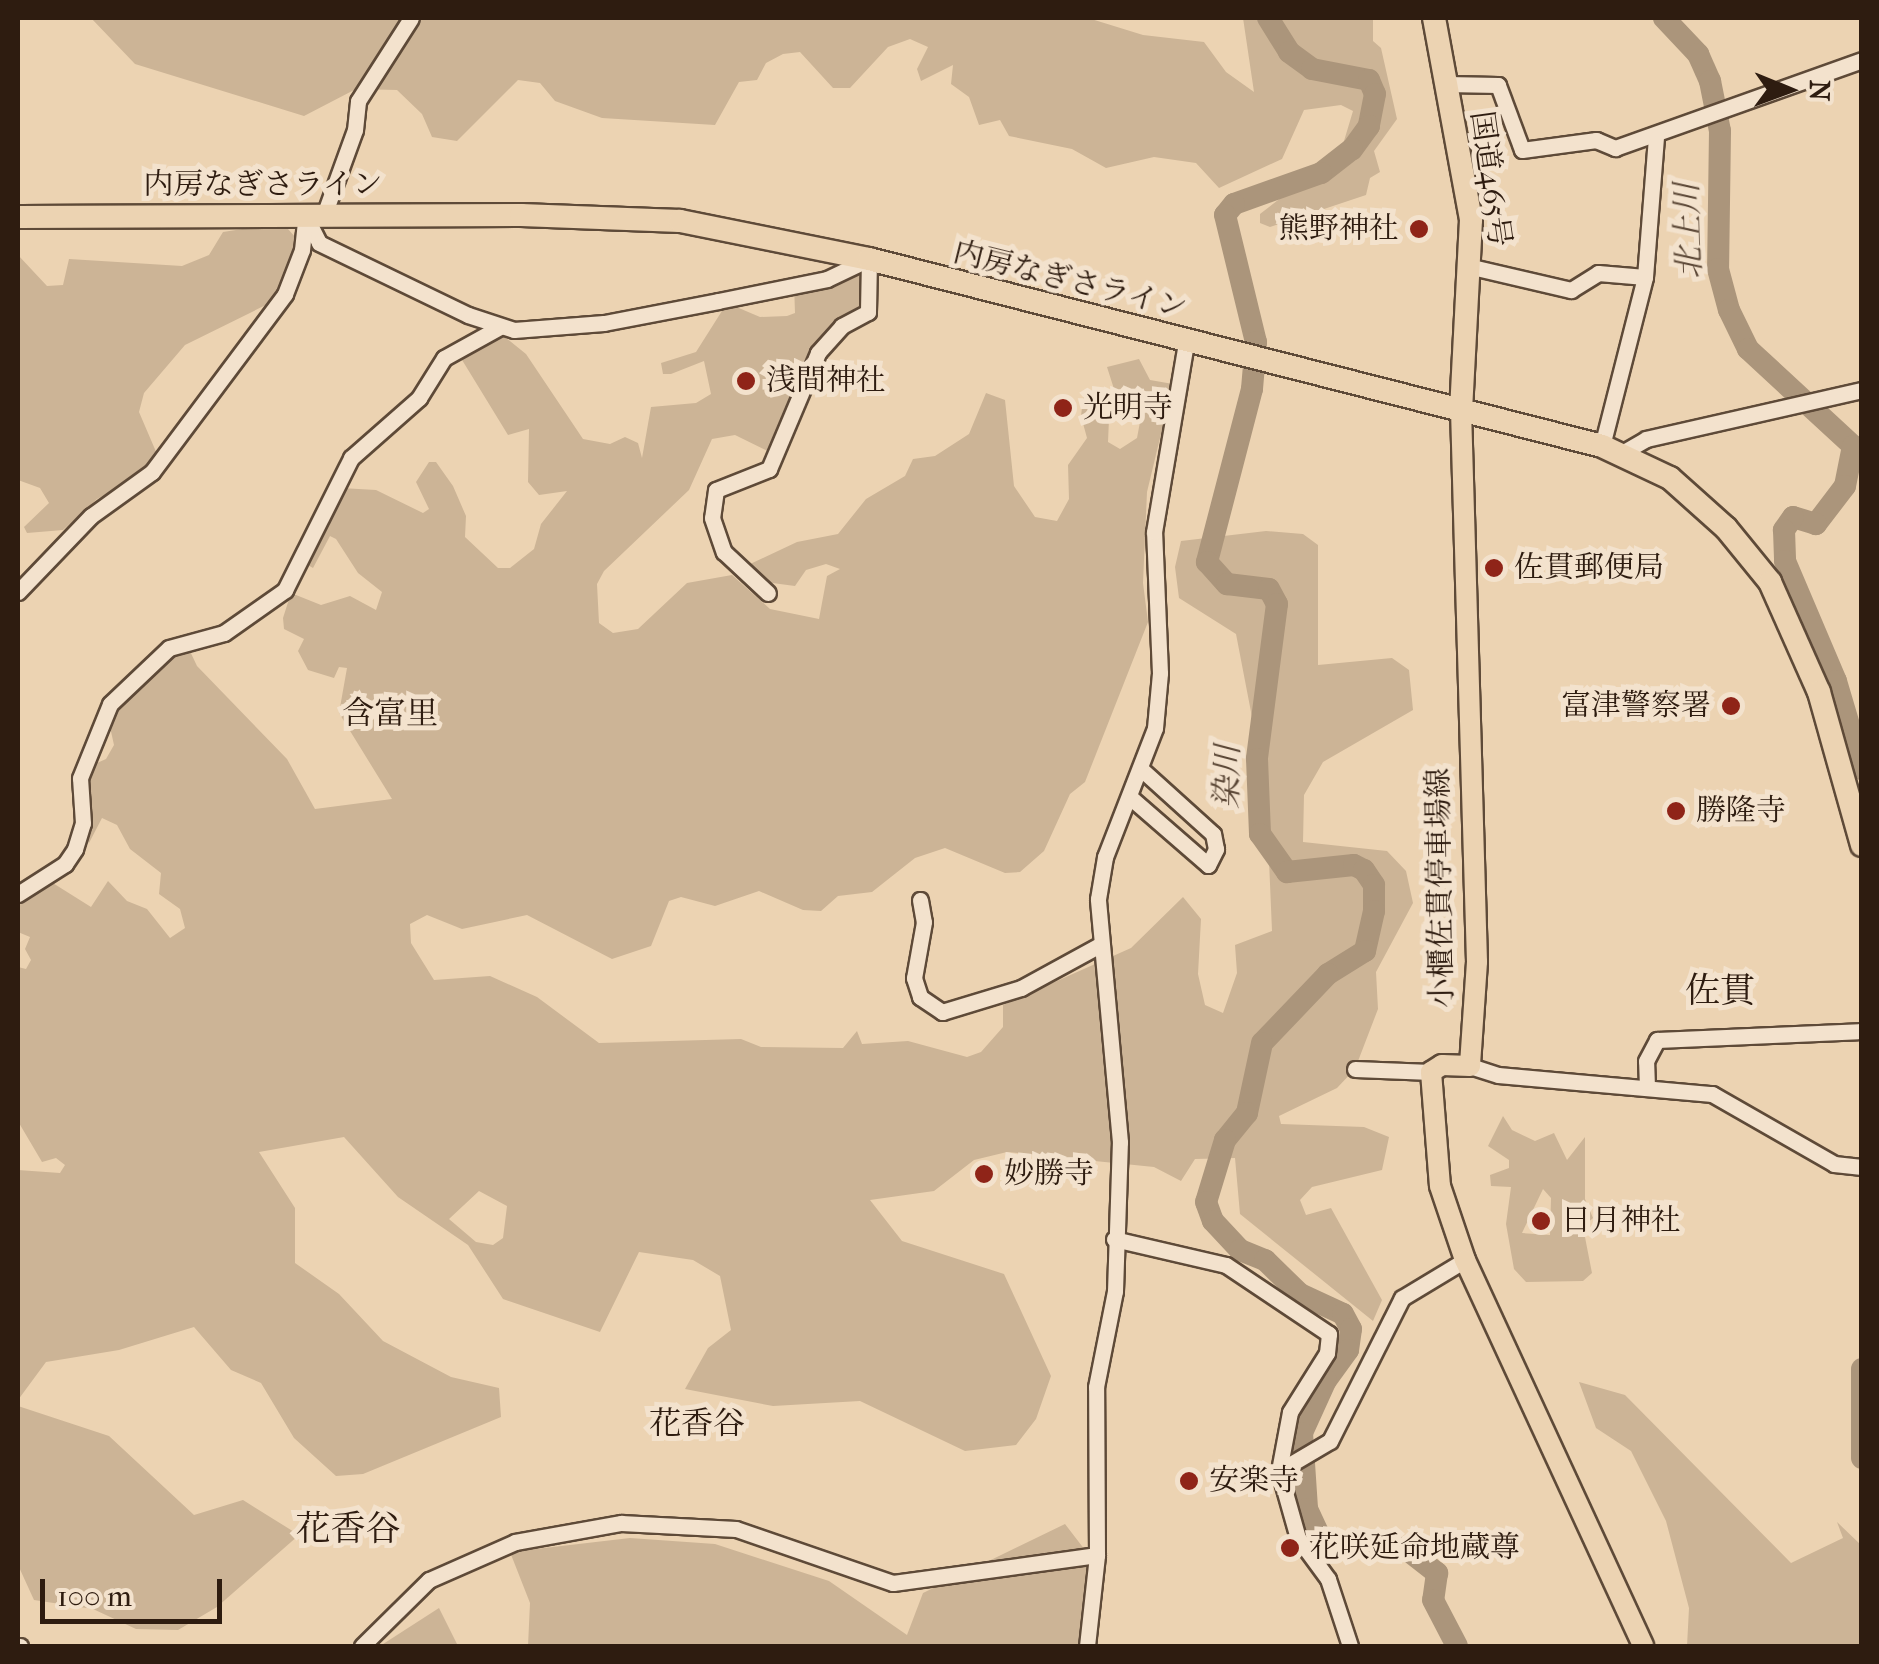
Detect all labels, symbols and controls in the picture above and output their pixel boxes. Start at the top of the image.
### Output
north arrow [1739,40,1839,140]
text: N [1803,80,1836,101]
street label: 国道465号 [1463,109,1517,249]
street label: 内房なぎさライン [143,167,383,203]
water label: 北上川 [1668,182,1710,280]
place label: 熊野神社 [1279,211,1399,247]
marker: 熊野神社 [1408,218,1430,240]
street label: 内房なぎさライン [949,235,1191,327]
place label: 浅間神社 [766,363,886,399]
marker: 浅間神社 [735,370,757,392]
place label: 光明寺 [1083,390,1173,426]
marker: 光明寺 [1052,397,1074,419]
place label: 佐貫郵便局 [1514,550,1664,586]
marker: 佐貫郵便局 [1483,557,1505,579]
place label: 富津警察署 [1561,688,1711,724]
district label: 含富里 [342,695,438,733]
marker: 富津警察署 [1720,695,1742,717]
water label: 染川 [1208,745,1248,809]
street label: 小櫃佐貫停車場線 [1421,768,1461,1008]
place label: 勝隆寺 [1696,793,1786,829]
marker: 勝隆寺 [1665,800,1687,822]
district label: 佐貫 [1685,970,1755,1012]
place label: 妙勝寺 [1004,1156,1094,1192]
marker: 妙勝寺 [973,1163,995,1185]
place label: 日月神社 [1561,1203,1681,1239]
marker: 日月神社 [1530,1210,1552,1232]
district label: 花香谷 [649,1405,745,1443]
place label: 安楽寺 [1209,1463,1299,1499]
marker: 安楽寺 [1178,1470,1200,1492]
district label: 花香谷 [296,1508,400,1550]
place label: 花咲延命地蔵尊 [1310,1530,1520,1566]
marker: 花咲延命地蔵尊 [1279,1537,1301,1559]
scale bar [45,1559,228,1621]
text: 100 m [57,1579,132,1614]

